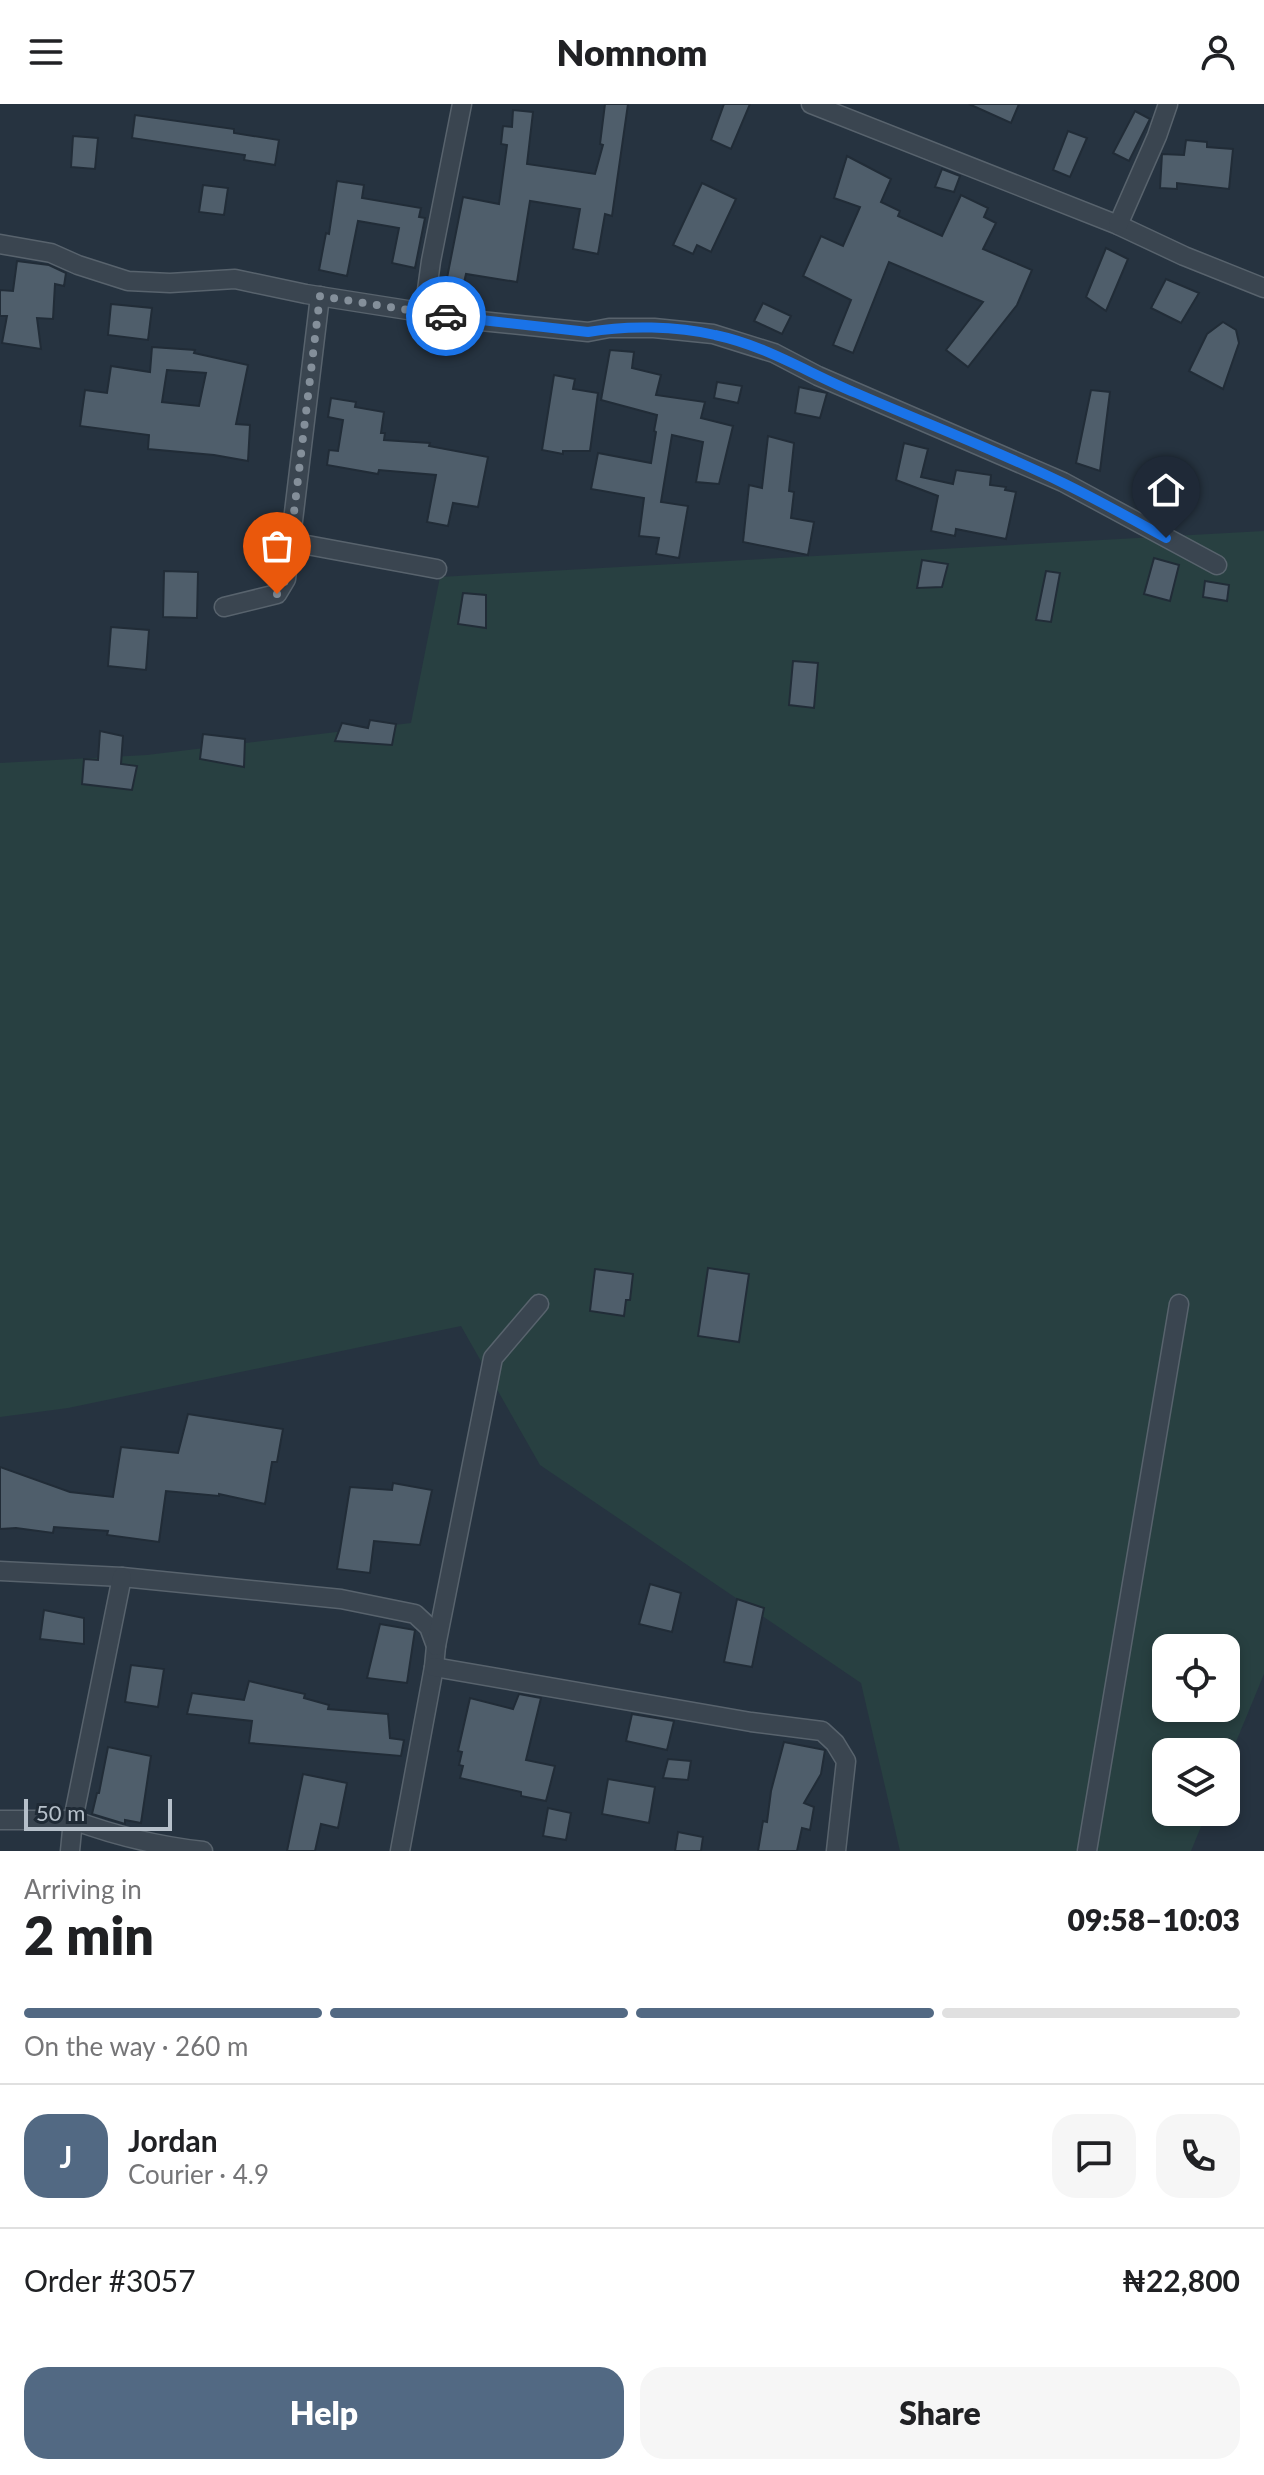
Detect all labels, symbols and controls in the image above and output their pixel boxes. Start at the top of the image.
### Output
icon: menu [24,30,68,74]
text: Nomnom [556,30,708,74]
icon: person [1196,30,1240,74]
courier [406,276,486,356]
icon: car [424,294,468,338]
pin [1132,456,1200,538]
icon: home [1144,468,1188,512]
pin [243,512,311,594]
icon: bag [255,524,299,568]
map controls [1152,1634,1240,1826]
button: locate [1152,1634,1240,1722]
button: layers [1152,1738,1240,1826]
scale bar [24,1795,172,1831]
text: 50 m [36,1799,85,1826]
text: Arriving in [24,1873,142,1905]
text: 09:58–10:03 [1067,1901,1240,1937]
text: 2 min [24,1904,154,1966]
text: On the way · 260 m [24,2030,248,2062]
button: chat [1052,2114,1136,2198]
button: phone [1156,2114,1240,2198]
text: Jordan [128,2122,218,2158]
text: J [60,2138,72,2174]
text: Courier · 4.9 [128,2158,269,2190]
text: Order #3057 [24,2262,196,2298]
text: ₦22,800 [1122,2262,1240,2298]
button: Help [24,2367,624,2459]
button: Share [640,2367,1240,2459]

